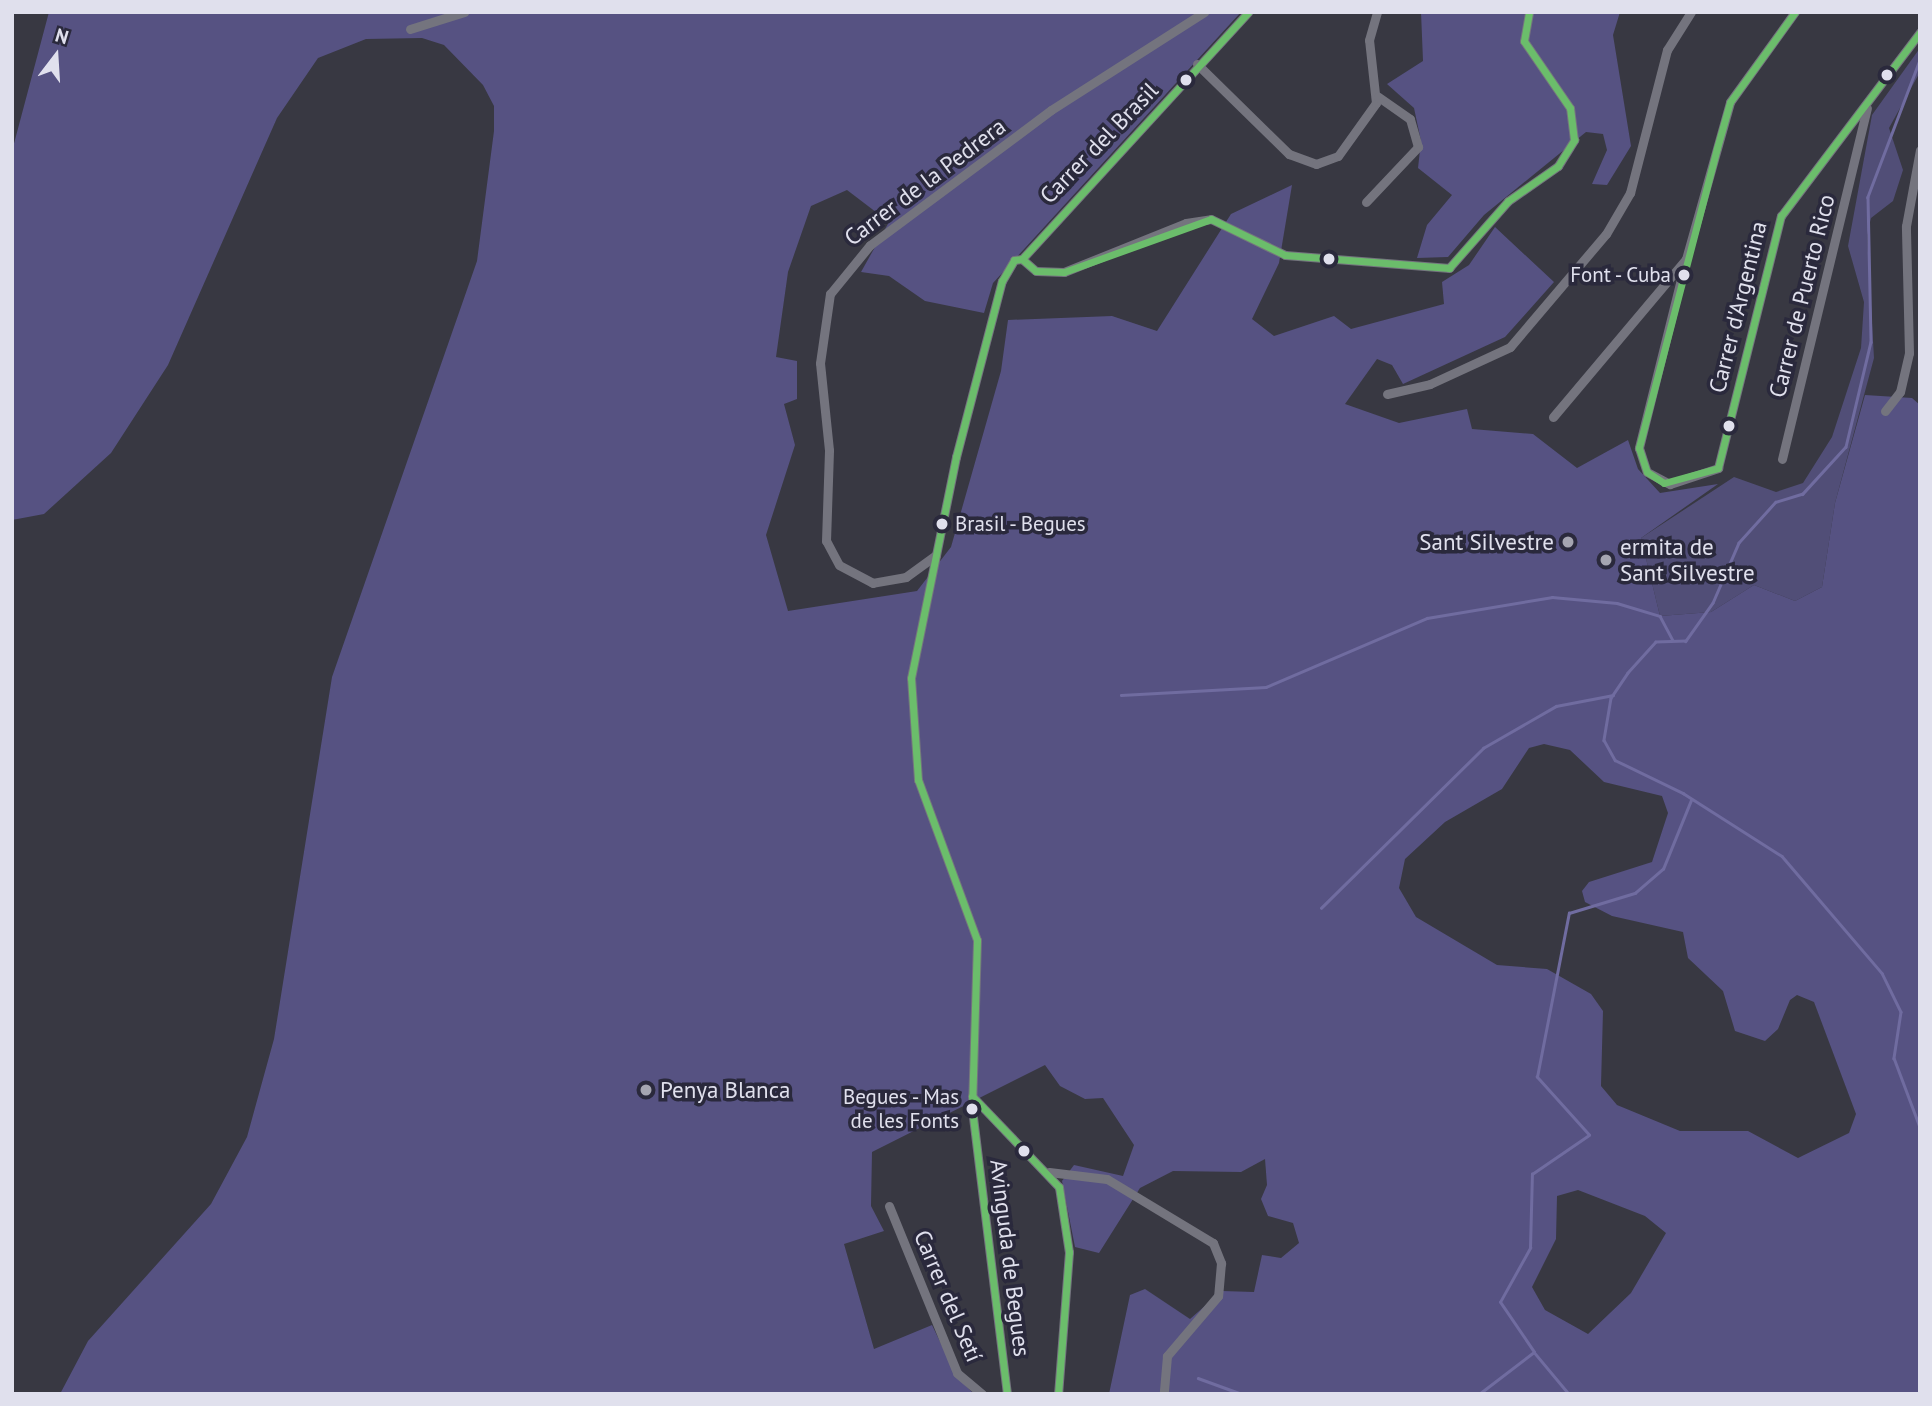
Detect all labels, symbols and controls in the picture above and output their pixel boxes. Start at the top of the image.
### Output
north arrow [21,21,91,91]
text: N [53,23,72,49]
unlabelled marker [1880,68,1894,82]
unlabelled marker [1179,73,1193,87]
street label: Carrer del Brasil [1034,77,1164,209]
street label: Carrer de la Pedrera [839,112,1011,252]
street label: Carrer de Puerto Rico [1763,192,1841,400]
street label: Carrer d'Argentina [1703,218,1773,396]
unlabelled marker [1322,252,1336,266]
place label: Font - Cuba [1567,262,1671,288]
marker: Font - Cuba [1677,268,1691,282]
unlabelled marker [1722,419,1736,433]
place label: Brasil - Begues [955,511,1089,537]
marker: Brasil - Begues [935,517,949,531]
place label: Sant Silvestre [1419,528,1554,556]
place label: ermita de Sant Silvestre [1620,533,1755,587]
marker: Sant Silvestre [1560,534,1576,550]
marker: ermita de Sant Silvestre [1598,552,1614,568]
place label: Penya Blanca [660,1076,790,1104]
marker: Penya Blanca [638,1082,654,1098]
place label: Begues - Mas de les Fonts [840,1084,959,1134]
marker: Begues - Mas de les Fonts [965,1102,979,1116]
unlabelled marker [1017,1144,1031,1158]
street label: Avinguda de Begues [984,1158,1036,1358]
street label: Carrer del Setí [908,1226,988,1366]

